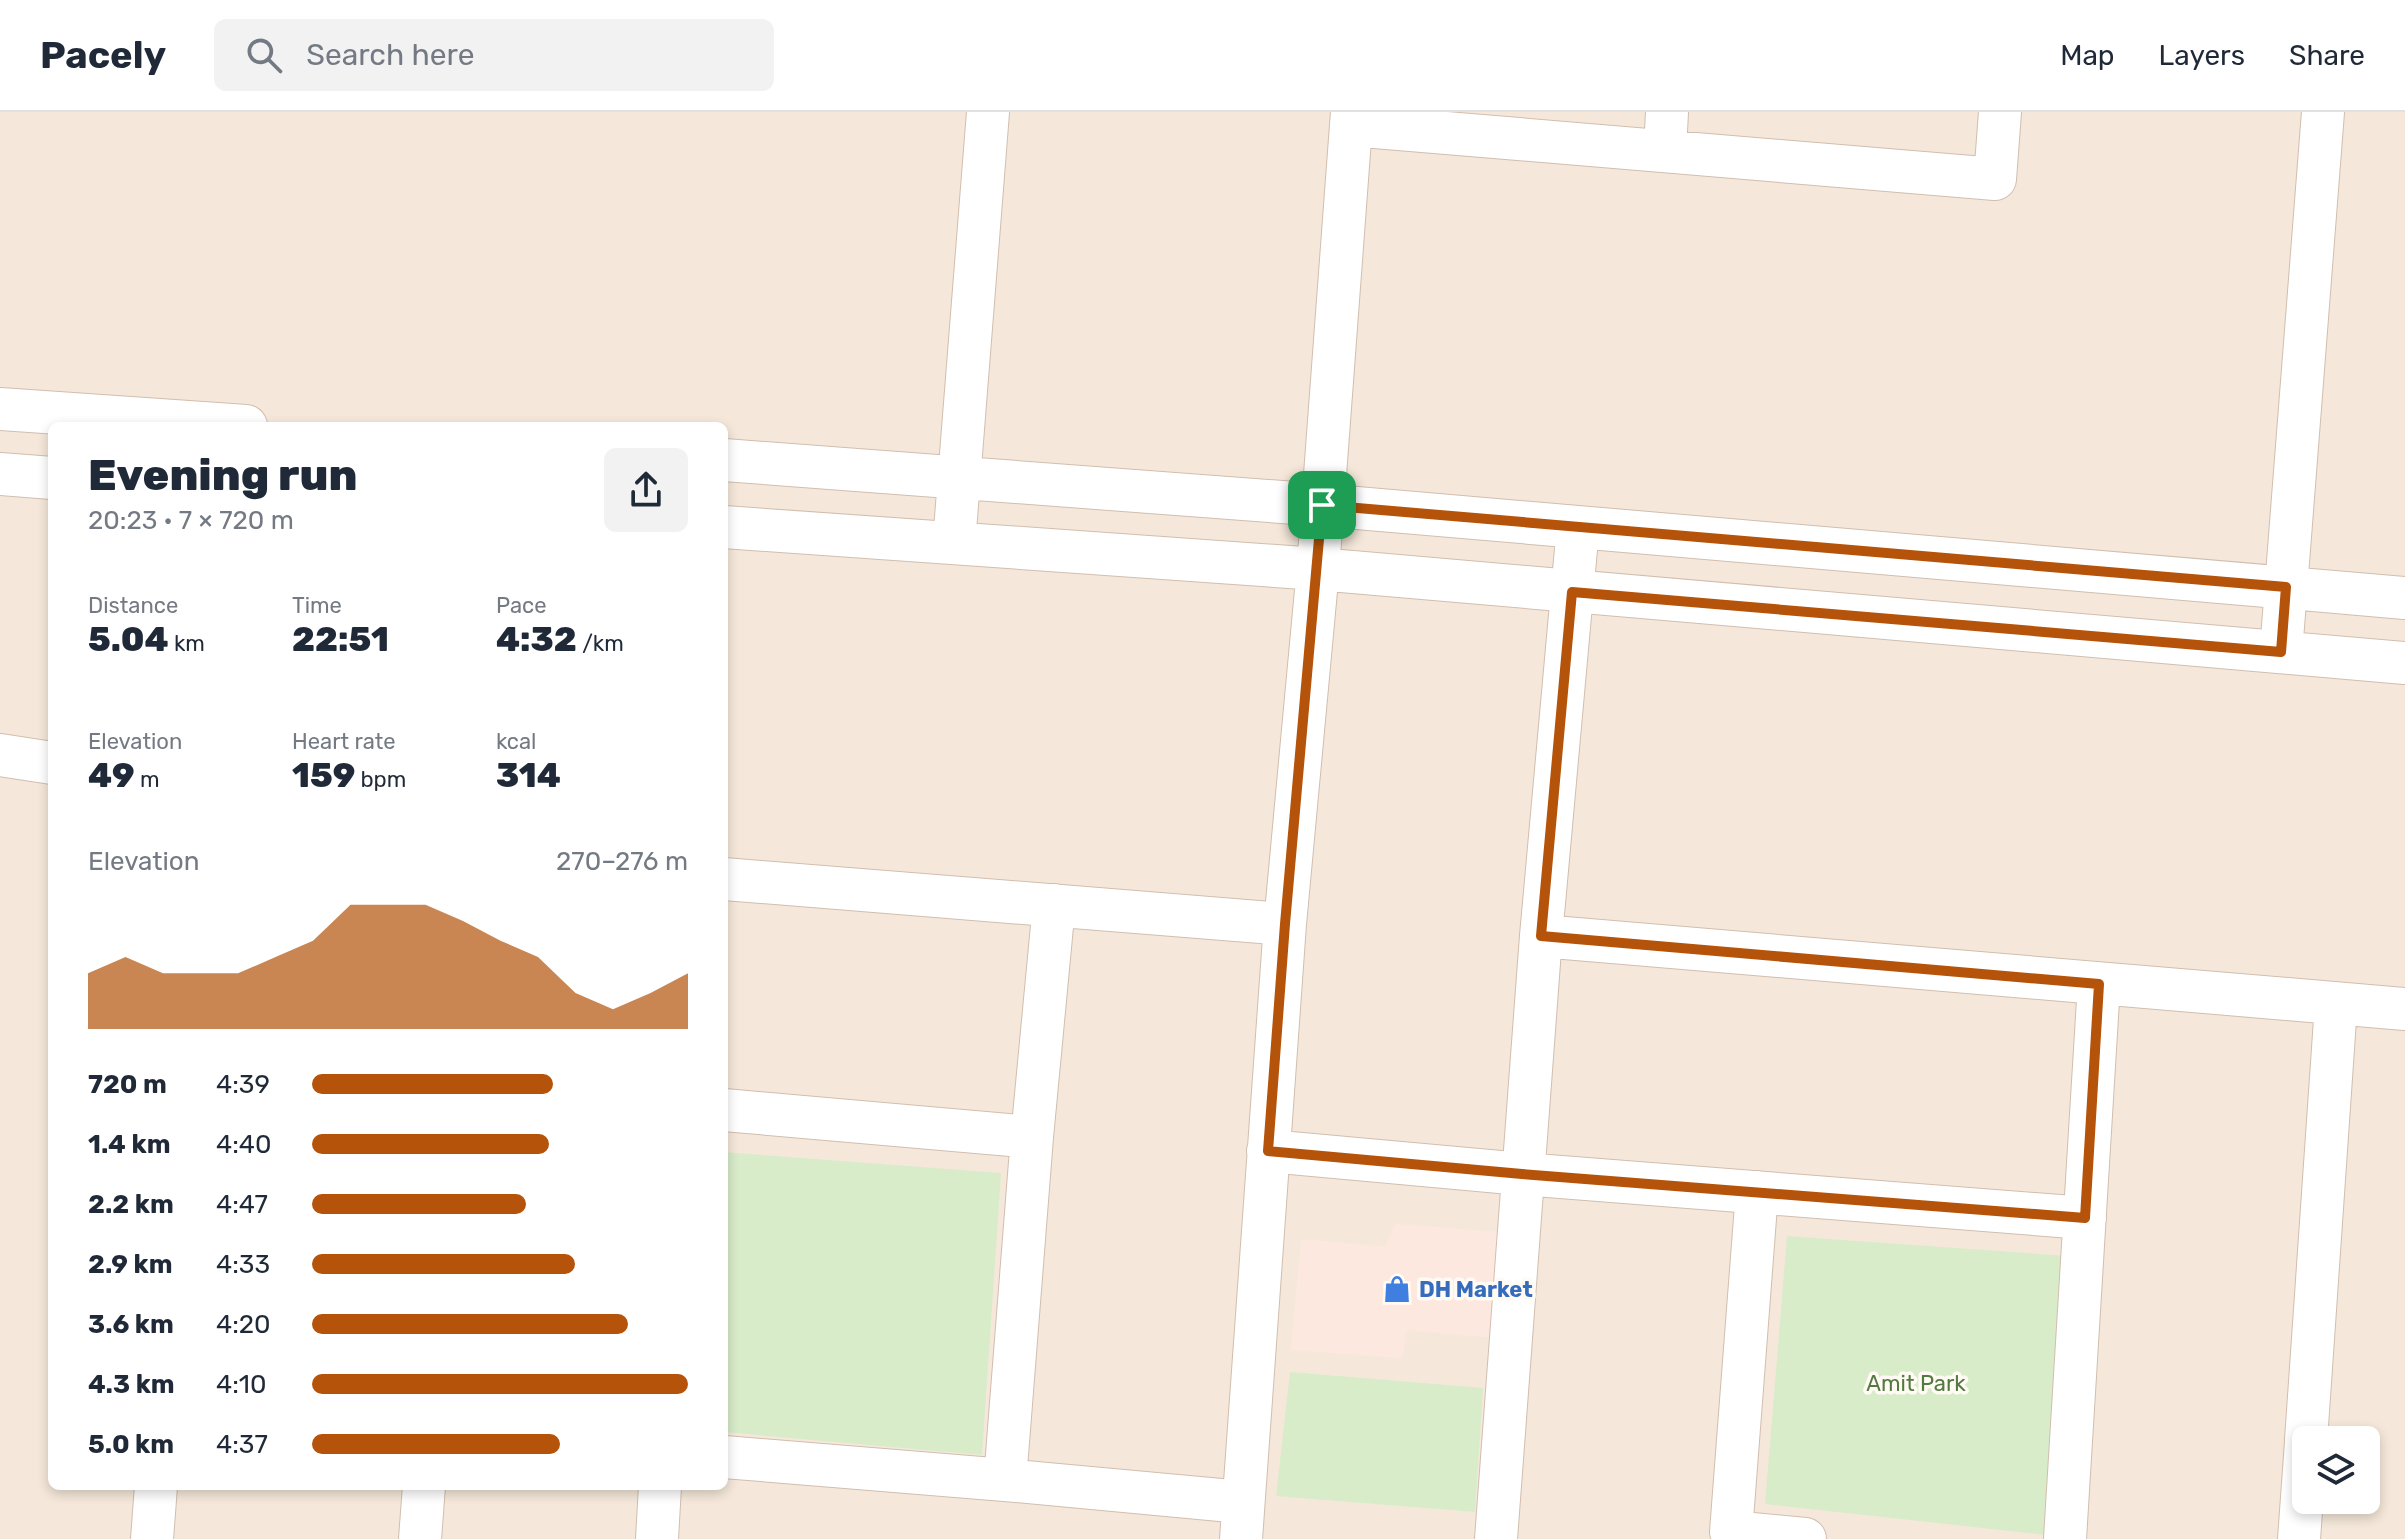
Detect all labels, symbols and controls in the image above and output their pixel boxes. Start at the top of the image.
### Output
search box [214,19,774,91]
text: Pacely [40,32,166,78]
icon: search [242,33,286,77]
text: Search here [306,37,475,73]
text: Map [2060,39,2115,72]
text: Layers [2159,39,2245,72]
text: Share [2289,39,2365,72]
button: share [604,448,688,532]
text: Evening run [88,449,357,501]
pin [1288,471,1356,539]
icon: arrive [1300,483,1344,527]
text: 20:23 · 7 × 720 m [88,505,294,536]
text: Distance [88,592,178,619]
text: Time [292,592,342,619]
text: Pace [496,592,547,619]
text: 5.04 [88,619,169,660]
text: 22:51 [292,619,389,660]
text: 4:32 [496,619,577,660]
text: km [169,630,205,657]
text: /km [577,630,624,657]
text: Elevation [88,728,182,755]
text: Heart rate [292,728,396,755]
text: kcal [496,728,536,755]
text: 49 [88,755,135,796]
text: 159 [292,755,355,796]
text: 314 [496,755,561,796]
text: m [135,766,160,793]
text: bpm [355,766,406,793]
text: Elevation [88,846,199,877]
text: 270–276 m [556,846,688,877]
text: 720 m [88,1069,167,1100]
text: 4:39 [216,1069,270,1100]
text: 1.4 km [88,1129,170,1160]
text: 4:40 [216,1129,271,1160]
text: 2.2 km [88,1189,174,1220]
text: 4:47 [216,1189,268,1220]
text: 2.9 km [88,1249,172,1280]
text: 4:33 [216,1249,270,1280]
shop icon: DH Market [1382,1274,1412,1304]
place label: DH Market [1419,1276,1533,1303]
text: 3.6 km [88,1309,174,1340]
text: 4:20 [216,1309,271,1340]
text: 4.3 km [88,1369,175,1400]
text: 4:10 [216,1369,266,1400]
park label: Amit Park [1866,1370,1966,1397]
map controls [2292,1426,2380,1514]
button: layers [2292,1426,2380,1514]
text: 5.0 km [88,1429,174,1460]
text: 4:37 [216,1429,268,1460]

